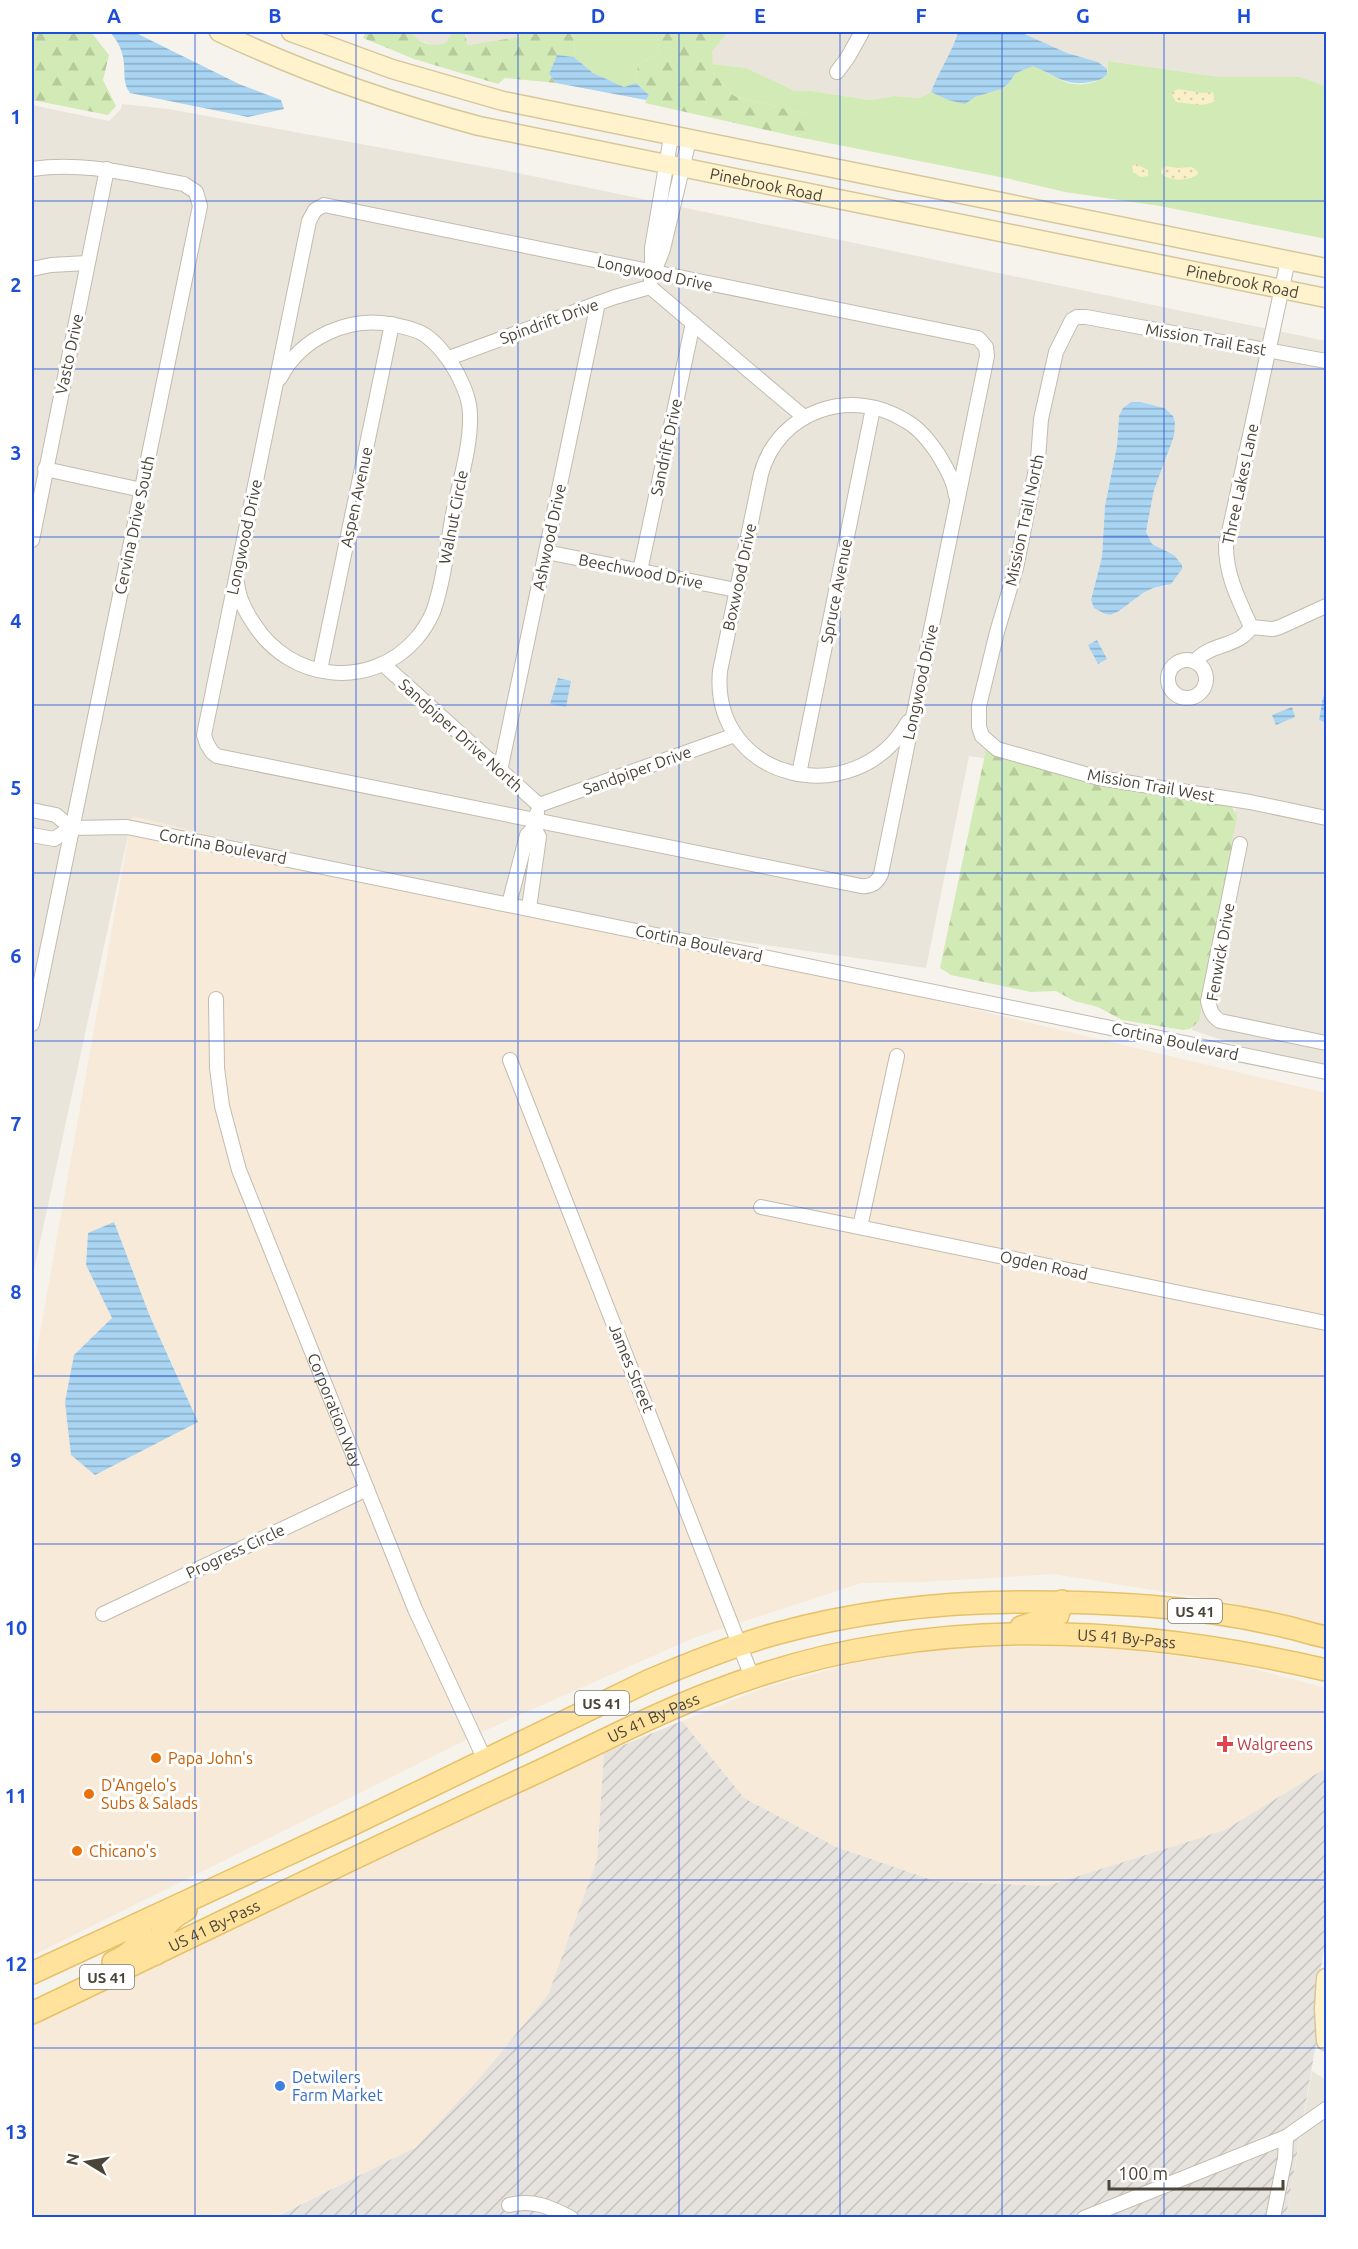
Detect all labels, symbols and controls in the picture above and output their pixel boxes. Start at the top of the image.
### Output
text: A [107,4,121,27]
text: B [268,4,282,27]
text: C [431,4,444,27]
text: D [591,4,605,27]
text: E [754,4,766,27]
text: F [915,4,927,27]
text: G [1076,4,1090,27]
text: H [1237,4,1251,27]
text: 1 [10,105,22,128]
street label: Pinebrook Road [708,164,824,205]
street label: Longwood Drive [596,252,714,294]
street label: Pinebrook Road [1185,261,1300,301]
text: 2 [10,273,22,296]
street label: Spindrift Drive [497,295,601,347]
street label: Vasto Drive [52,312,86,396]
street label: Mission Trail East [1144,319,1269,359]
street label: Sandrift Drive [647,397,685,497]
street label: Three Lakes Lane [1218,422,1262,546]
text: 3 [10,441,22,464]
street label: Aspen Avenue [337,445,375,549]
street label: Mission Trail North [1001,452,1047,588]
street label: Cervina Drive South [110,454,158,596]
street label: Walnut Circle [435,468,471,566]
street label: Longwood Drive [223,478,265,596]
street label: Ashwood Drive [529,482,569,592]
street label: Boxwood Drive [719,522,759,632]
street label: Spruce Avenue [817,537,855,645]
street label: Beechwood Drive [577,550,705,592]
text: 4 [10,609,22,632]
street label: Longwood Drive [899,623,941,741]
street label: Sandpiper Drive North [396,675,526,795]
street label: Sandpiper Drive [580,742,694,798]
street label: Mission Trail West [1086,765,1217,805]
text: 5 [10,776,22,799]
street label: Cortina Boulevard [158,825,288,867]
street label: Fenwick Drive [1202,901,1238,1003]
street label: Cortina Boulevard [634,921,764,965]
text: 6 [10,944,22,967]
street label: Cortina Boulevard [1110,1019,1240,1063]
text: 7 [10,1112,22,1135]
street label: Ogden Road [998,1247,1090,1283]
text: 8 [10,1280,22,1303]
street label: James Street [606,1321,658,1416]
street label: Corporation Way [304,1350,366,1470]
text: 9 [10,1448,22,1471]
street label: Progress Circle [183,1520,287,1582]
road number: US 41 [1168,1599,1222,1623]
text: 10 [5,1616,27,1639]
street label: US 41 By-Pass [1077,1625,1177,1652]
street label: US 41 By-Pass [604,1689,702,1746]
road number: US 41 [575,1691,629,1715]
place label: Walgreens [1237,1735,1313,1753]
marker: Walgreens [1218,1737,1232,1751]
place label: Papa John's [168,1749,253,1767]
marker: Papa John's [149,1751,163,1765]
place label: D'Angelo's Subs & Salads [101,1776,198,1812]
text: 11 [5,1784,27,1807]
marker: D'Angelo's Subs & Salads [82,1787,96,1801]
place label: Chicano's [89,1842,156,1860]
marker: Chicano's [70,1844,84,1858]
street label: US 41 By-Pass [166,1896,263,1955]
text: 12 [5,1952,27,1975]
road number: US 41 [80,1965,134,1989]
place label: Detwilers Farm Market [292,2068,383,2104]
marker: Detwilers Farm Market [273,2079,287,2093]
text: 13 [5,2120,27,2143]
north arrow [57,2132,117,2192]
text: N [62,2152,82,2167]
scale bar [1109,2153,1283,2191]
text: 100 m [1118,2163,1168,2183]

